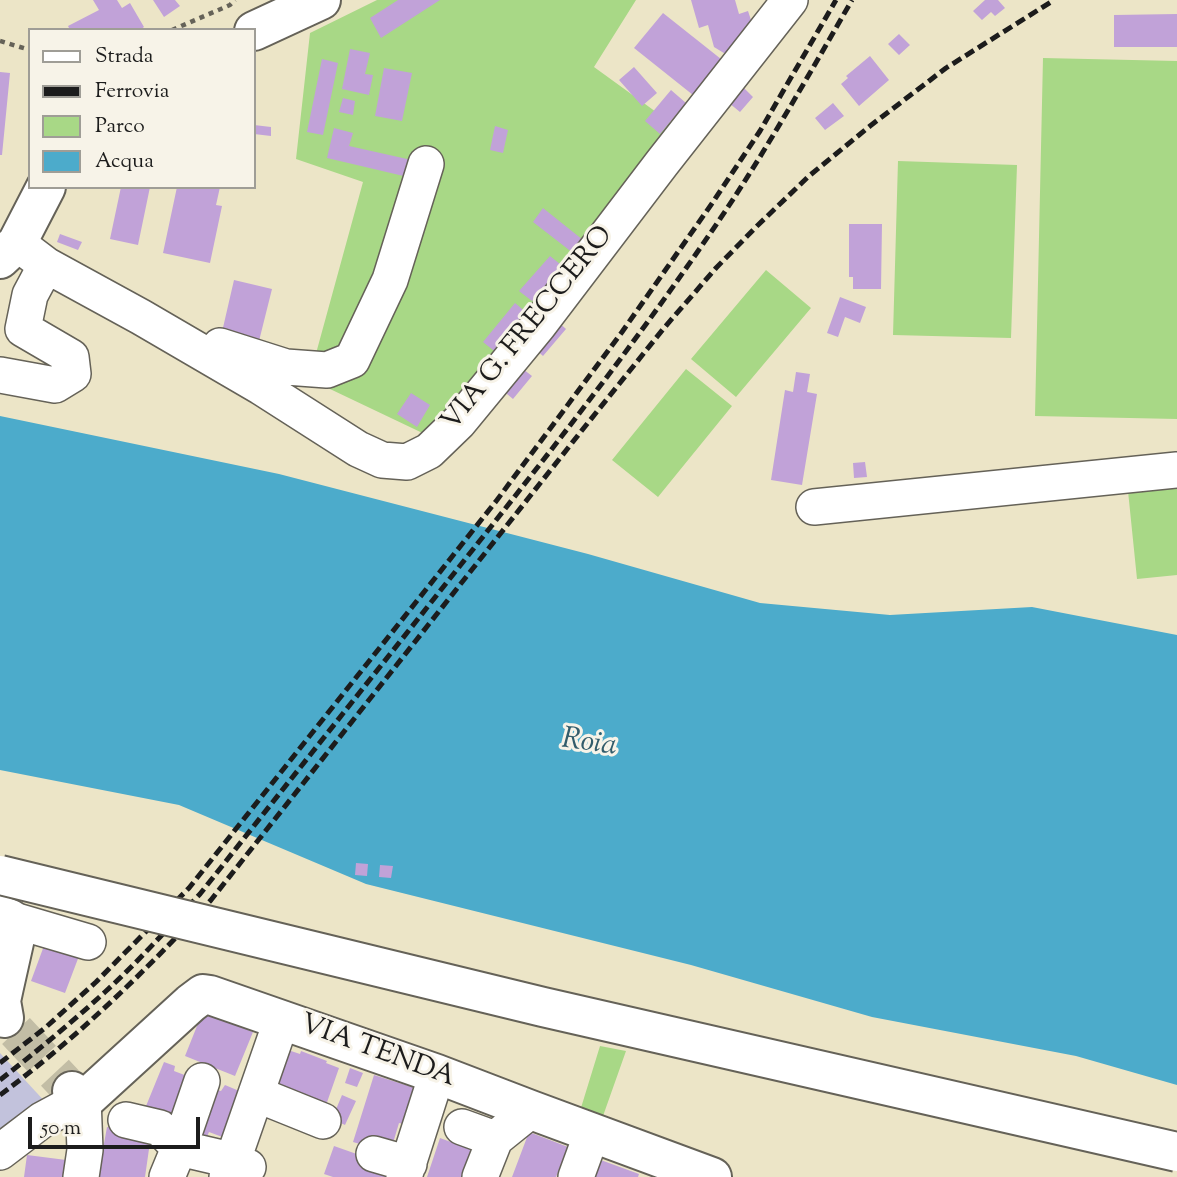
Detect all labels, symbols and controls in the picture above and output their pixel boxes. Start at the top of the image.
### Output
legend [28,28,256,189]
text: Strada [95,42,154,72]
text: Ferrovia [95,77,169,107]
text: Parco [95,112,145,142]
text: Acqua [95,147,154,177]
street label: VIA G. FRECCERO [436,221,622,439]
water label: Roia [559,723,619,767]
street label: VIA TENDA [295,1009,459,1097]
scale bar [32,1104,203,1148]
text: 50 m [41,1114,81,1144]

